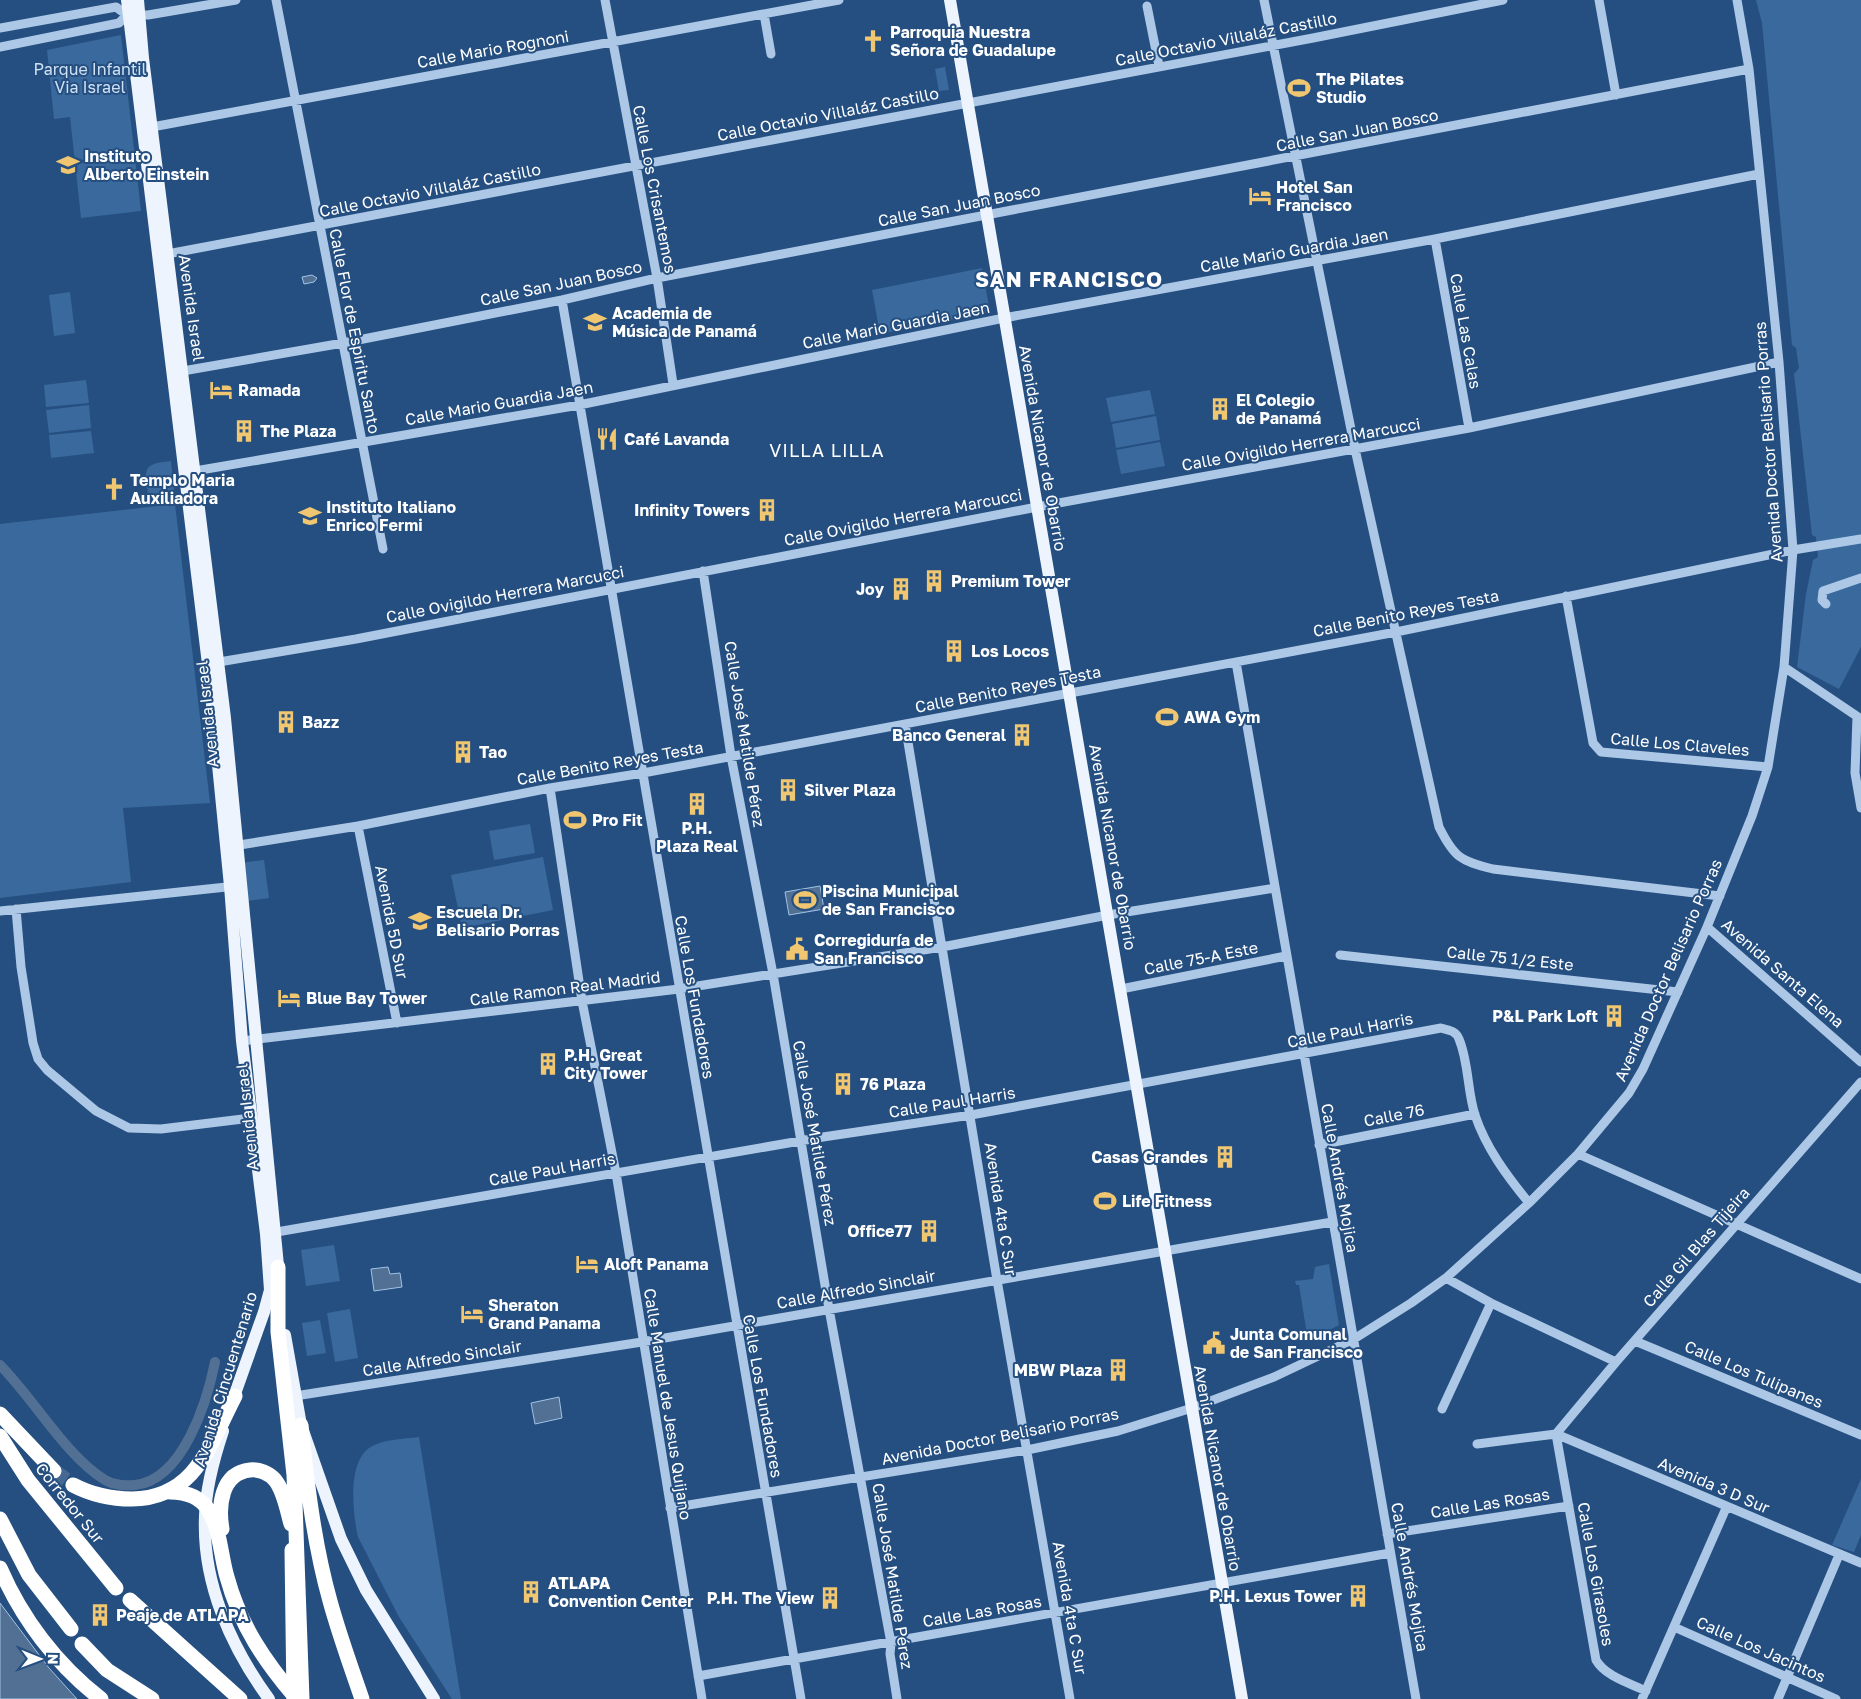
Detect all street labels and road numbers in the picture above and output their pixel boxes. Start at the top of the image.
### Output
street label: Calle Octavio Villaláz Castillo [1114,8,1338,70]
street label: Calle Mario Rognoni [415,26,571,72]
street label: Calle Octavio Villaláz Castillo [716,83,940,145]
street label: Calle Los Crisantemos [629,103,681,275]
street label: Calle San Juan Bosco [1274,104,1440,156]
street label: Calle Octavio Villaláz Castillo [318,159,542,221]
street label: Calle San Juan Bosco [876,179,1042,231]
street label: Calle Mario Guardia Jaen [1198,224,1390,276]
street label: Calle Flor de Espiritu Santo [325,227,385,435]
street label: Avenida Israel [175,253,209,363]
street label: Calle San Juan Bosco [478,256,644,310]
street label: Calle Las Calas [1446,272,1486,390]
street label: Calle Mario Guardia Jaen [801,297,991,353]
street label: Avenida Doctor Belisario Porras [1750,321,1786,563]
street label: Avenida Nicanor de Obarrio [1015,343,1071,553]
street label: Calle Mario Guardia Jaen [403,377,595,429]
street label: Calle Ovigildo Herrera Marcucci [1180,413,1422,475]
street label: Calle Ovigildo Herrera Marcucci [782,484,1024,550]
street label: Calle Ovigildo Herrera Marcucci [384,561,626,627]
street label: Calle Benito Reyes Testa [1311,585,1501,641]
street label: Calle José Matilde Pérez [720,640,770,828]
street label: Avenida Israel [191,659,223,769]
street label: Calle Benito Reyes Testa [913,661,1103,717]
street label: Calle Los Claveles [1610,728,1750,760]
street label: Calle Benito Reyes Testa [515,737,705,789]
street label: Avenida Nicanor de Obarrio [1085,742,1141,952]
street label: Avenida Doctor Belisario Porras [1610,856,1726,1084]
street label: Avenida 5D Sur [371,863,413,981]
street label: Calle Los Fundadores [671,914,719,1080]
street label: Avenida Santa Elena [1718,914,1848,1032]
street label: Calle 75-A Este [1142,937,1260,979]
street label: Calle 75 1/2 Este [1445,941,1575,975]
street label: Calle Ramon Real Madrid [469,966,661,1010]
street label: Calle Paul Harris [1285,1008,1415,1052]
street label: Calle José Matilde Pérez [789,1039,841,1227]
street label: Avenida Israel [231,1062,263,1172]
street label: Calle Paul Harris [887,1082,1017,1122]
street label: Calle 76 [1362,1099,1426,1131]
street label: Calle Andrés Mojica [1317,1102,1363,1254]
street label: Avenida 4ta C Sur [981,1141,1021,1277]
street label: Calle Paul Harris [487,1148,617,1190]
street label: Calle Gil Blas Tijeira [1638,1183,1754,1311]
street label: Calle Alfredo Sinclair [775,1265,937,1313]
street label: Calle Manuel de Jesus Quijano [640,1287,696,1521]
street label: Avenida Cincuentenario [189,1289,261,1469]
street label: Calle Los Fundadores [739,1313,787,1479]
street label: Calle Alfredo Sinclair [361,1336,523,1380]
street label: Calle Los Tulipanes [1682,1336,1826,1412]
street label: Avenida Nicanor de Obarrio [1190,1363,1246,1573]
street label: Avenida Doctor Belisario Porras [880,1403,1120,1469]
street label: Avenida 3 D Sur [1655,1452,1773,1518]
street label: Corredor Sur [31,1459,109,1547]
street label: Calle José Matilde Pérez [868,1482,918,1670]
street label: Calle Las Rosas [1429,1484,1551,1522]
street label: Calle Los Girasoles [1573,1500,1619,1648]
street label: Calle Andrés Mojica [1387,1501,1433,1653]
street label: Avenida 4ta C Sur [1048,1540,1092,1676]
street label: Calle Las Rosas [921,1591,1043,1631]
street label: Calle Los Jacintos [1693,1612,1829,1686]

